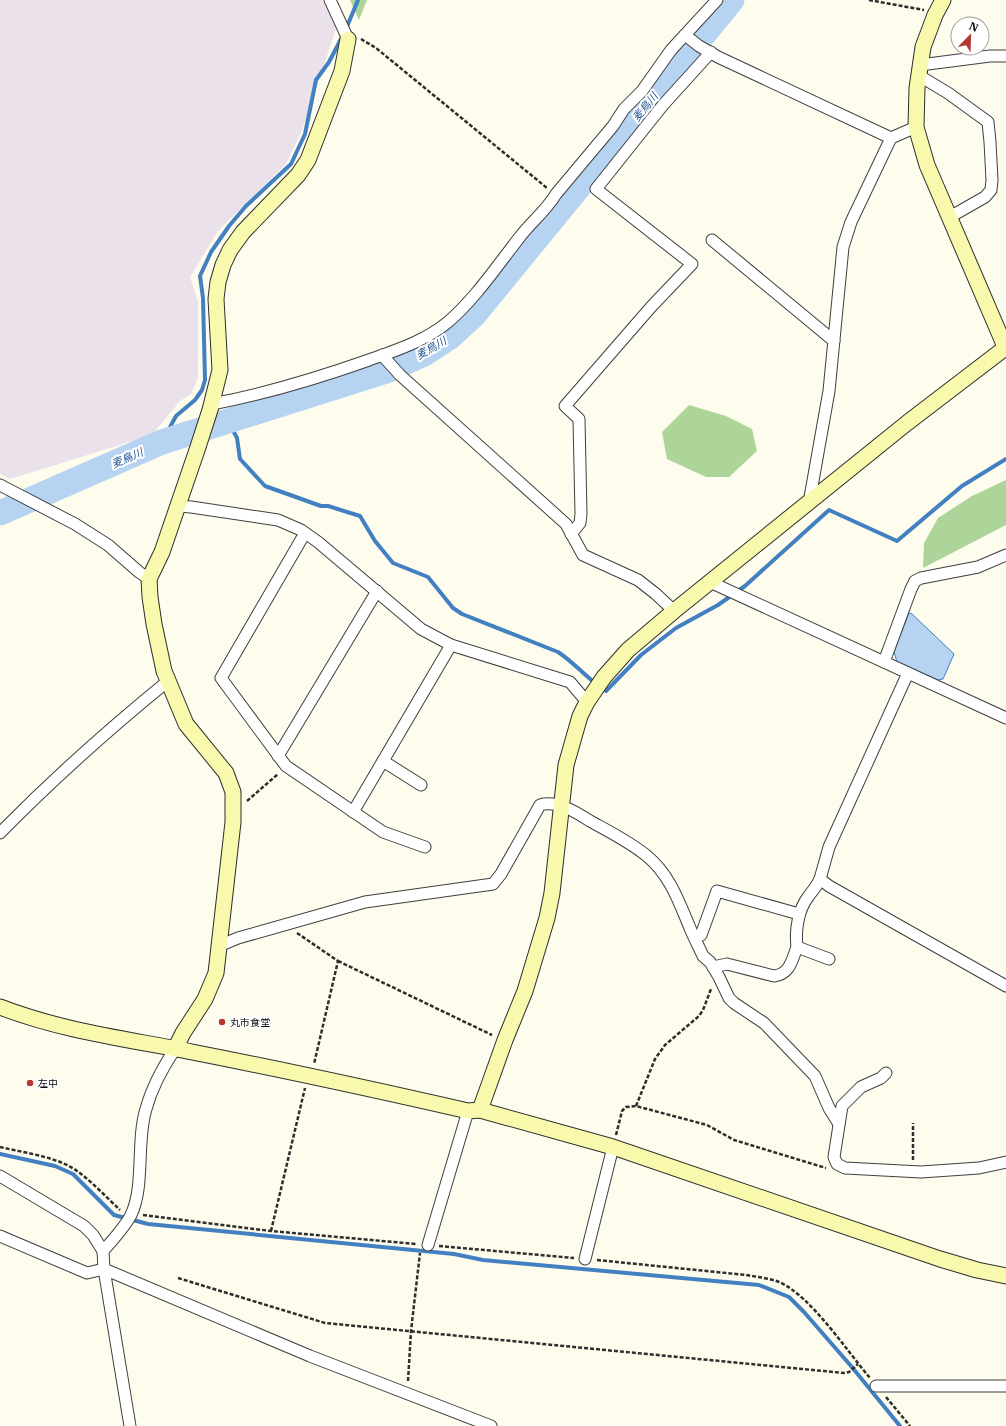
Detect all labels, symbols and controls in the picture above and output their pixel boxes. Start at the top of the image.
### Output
north arrow [950,16,990,56]
text: N [967,19,981,35]
water label: 麦鳥川 [629,89,661,124]
water label: 麦鳥川 [413,333,450,362]
water label: 麦鳥川 [109,444,146,471]
place label: 丸市食堂 [230,1016,270,1029]
marker: 丸市食堂 [217,1017,227,1027]
place label: 左中 [38,1077,58,1090]
marker: 左中 [25,1078,35,1088]

